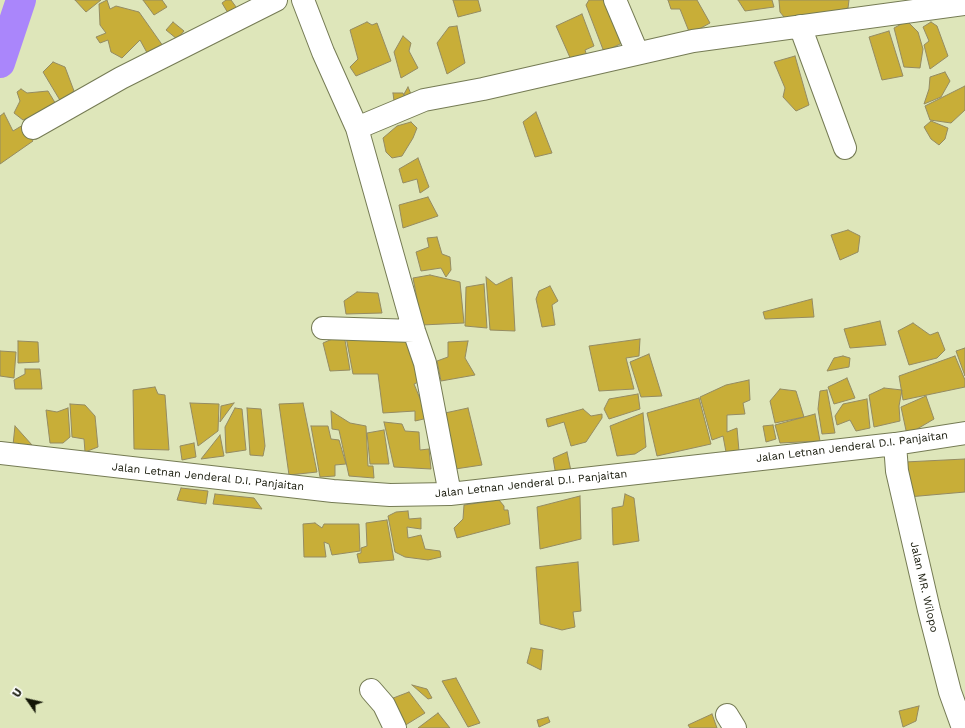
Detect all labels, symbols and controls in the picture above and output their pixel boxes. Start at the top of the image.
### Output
street label: Jalan Letnan Jenderal D.I. Panjaitan [755,429,949,465]
street label: Jalan Letnan Jenderal D.I. Panjaitan [111,460,305,494]
street label: Jalan Letnan Jenderal D.I. Panjaitan [434,467,628,501]
street label: Jalan MR. Wilopo [907,540,941,634]
north arrow [8,680,48,720]
text: U [10,686,25,700]

